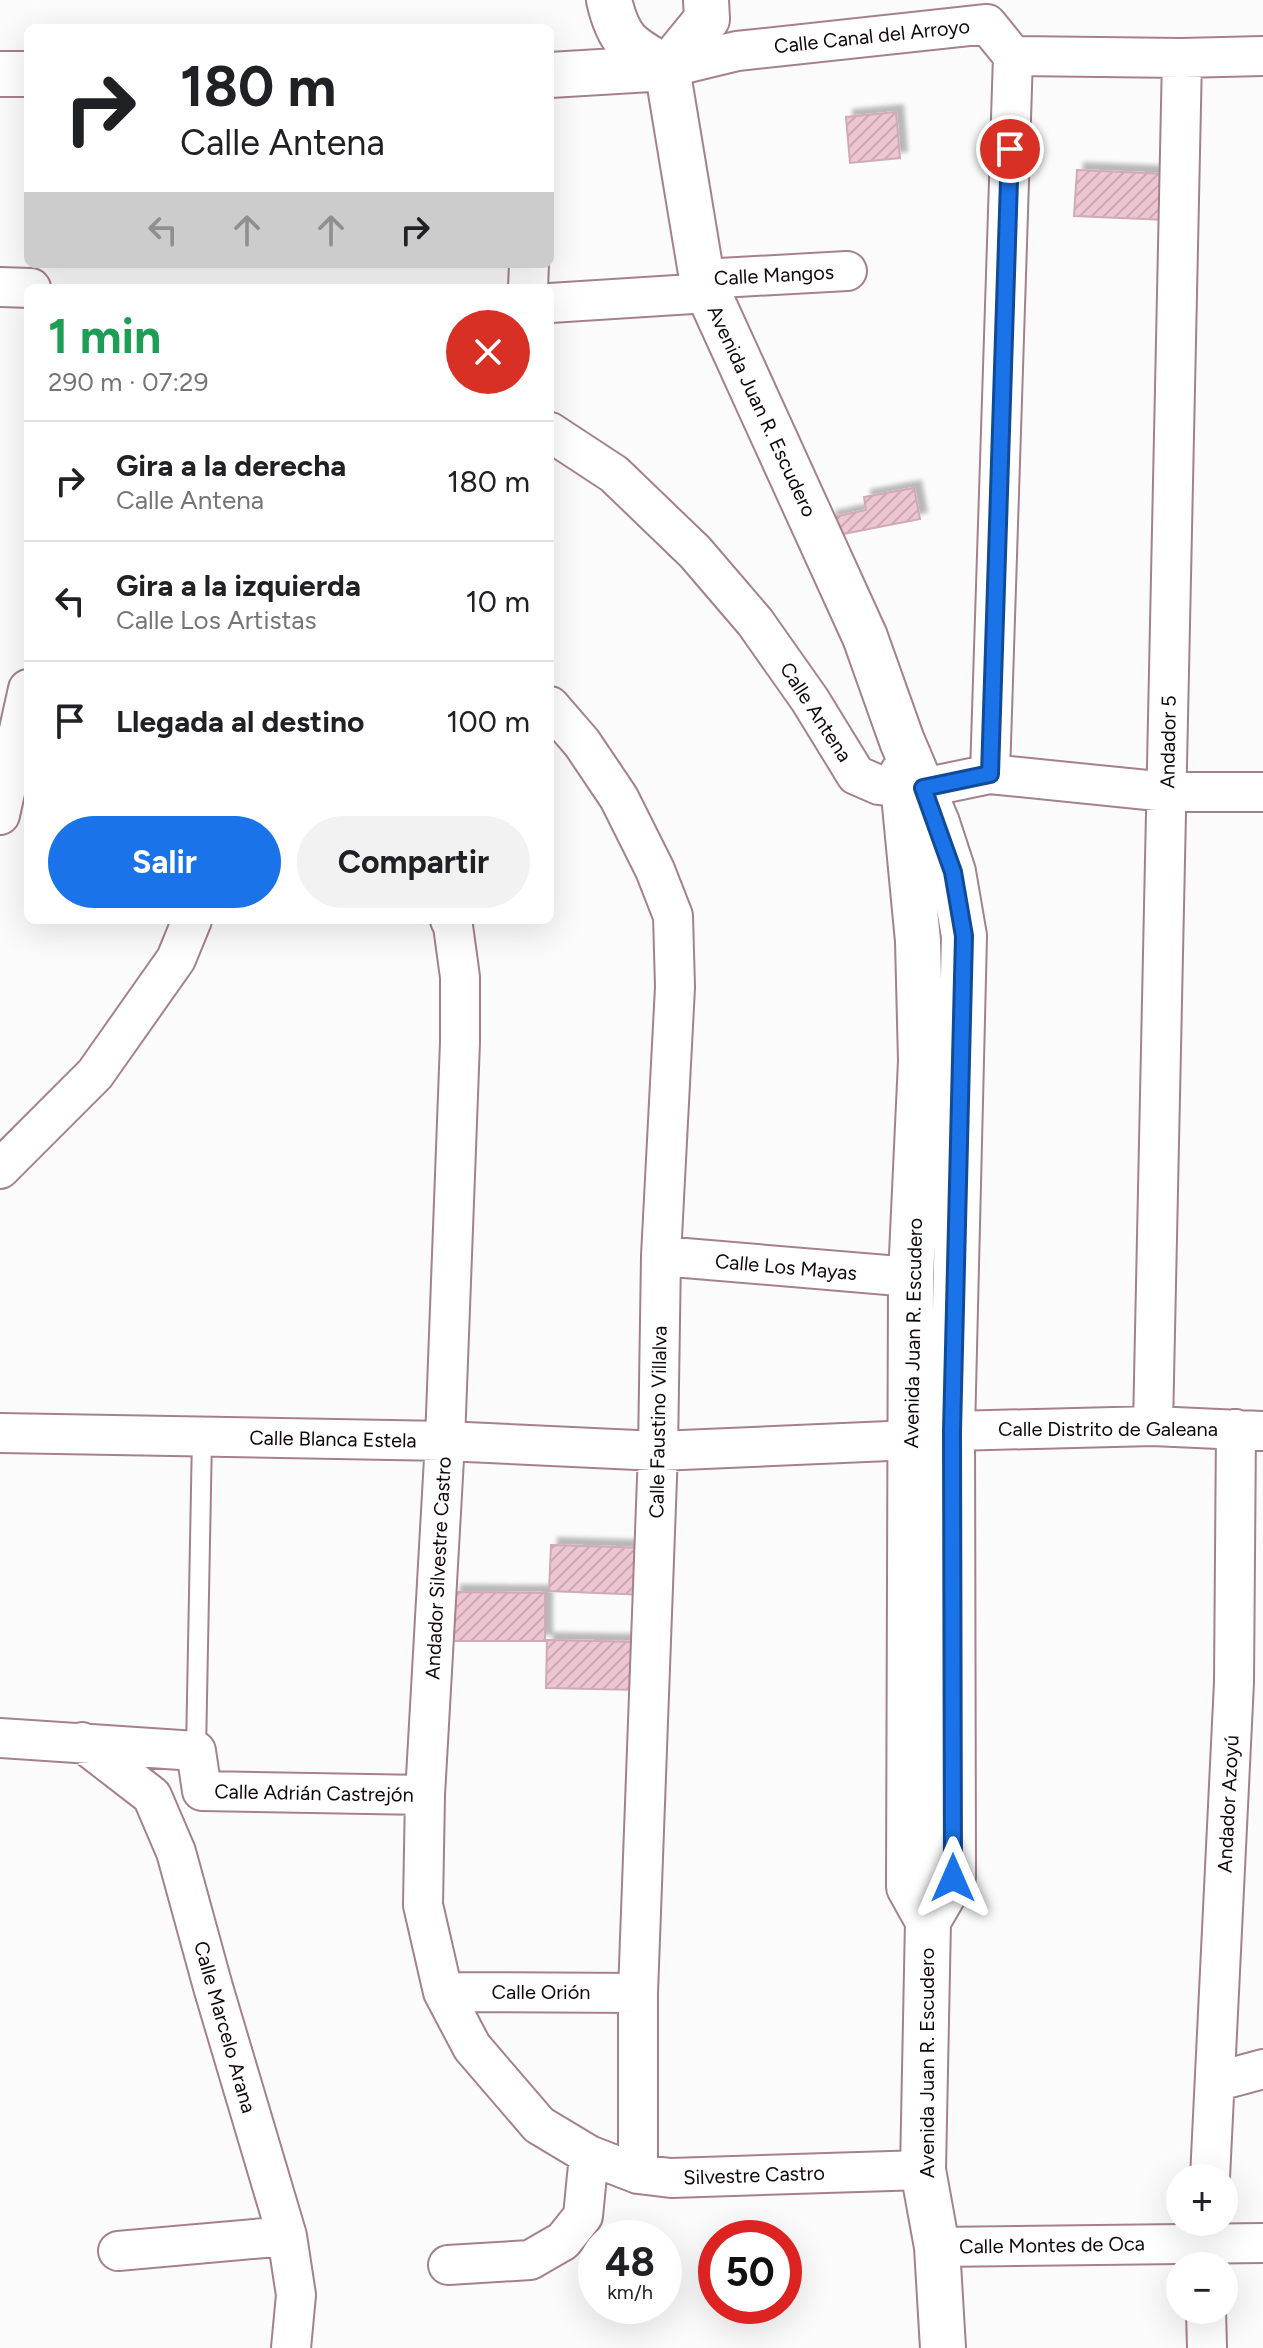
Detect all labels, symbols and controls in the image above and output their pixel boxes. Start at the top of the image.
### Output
street label: Calle Canal del Arroyo [773,14,971,58]
text: 180 m [180,53,336,120]
icon: right [48,56,152,160]
pin [976,115,1044,183]
text: Calle Antena [180,121,385,164]
icon: arrive [988,127,1032,171]
icon: left [141,208,185,252]
icon: ahead [225,208,269,252]
icon: ahead [309,208,353,252]
icon: right [393,208,437,252]
street label: Calle Mangos [713,260,835,290]
street label: Avenida Juan R. Escudero [702,301,822,521]
text: 1 min [48,307,161,365]
button: close [446,310,530,394]
text: 290 m · 07:29 [48,366,208,398]
text: Gira a la derecha [116,447,346,484]
icon: right [48,459,92,503]
text: 180 m [447,463,530,500]
text: Calle Antena [116,484,264,516]
text: Gira a la izquierda [116,567,361,604]
icon: left [48,579,92,623]
text: 10 m [465,583,530,620]
text: Calle Los Artistas [116,604,317,636]
street label: Calle Antena [775,658,857,766]
street label: Andador 5 [1155,695,1181,789]
icon: arrive [48,699,92,743]
text: Llegada al destino [116,703,364,740]
text: 100 m [446,703,530,740]
button: Salir [48,816,281,908]
button: Compartir [297,816,530,908]
street label: Avenida Juan R. Escudero [899,1218,927,1448]
street label: Calle Los Mayas [714,1249,858,1285]
street label: Calle Faustino Villalva [644,1325,672,1519]
street label: Calle Distrito de Galeana [998,1417,1218,1441]
street label: Calle Blanca Estela [249,1426,417,1452]
street label: Andador Silvestre Castro [420,1456,456,1680]
street label: Andador Azoyú [1212,1734,1244,1874]
street label: Calle Adrián Castrejón [214,1779,414,1807]
position arrow [911,1836,995,1920]
street label: Calle Marcelo Arana [189,1938,261,2116]
street label: Avenida Juan R. Escudero [915,1948,939,2178]
street label: Calle Orión [492,1980,590,2004]
street label: Silvestre Castro [683,2161,825,2189]
map controls [1166,2164,1238,2324]
button: + [1166,2164,1238,2236]
speed limit sign: 50 [698,2220,802,2324]
street label: Calle Montes de Oca [959,2231,1145,2259]
text: 48 [605,2238,655,2286]
button: − [1166,2252,1238,2324]
text: km/h [607,2280,653,2304]

